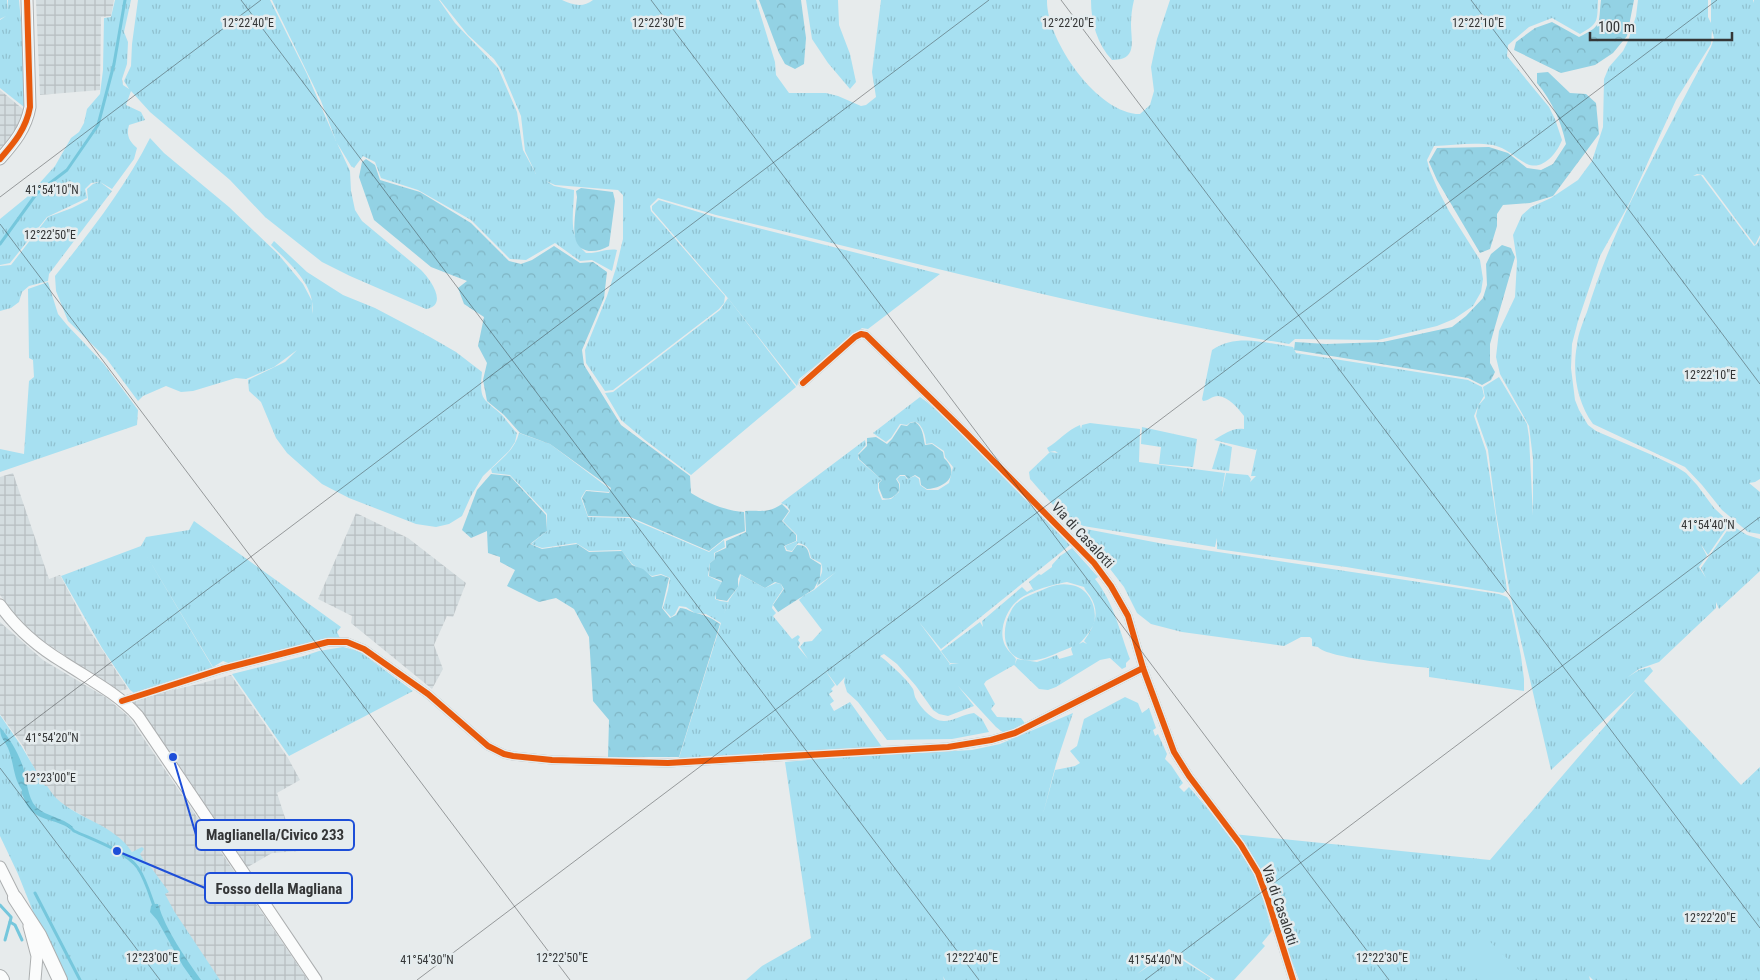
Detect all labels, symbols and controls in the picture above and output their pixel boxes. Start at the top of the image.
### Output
scale bar [1590,10,1732,42]
text: 12°22'40"E [222,16,274,30]
text: 12°22'30"E [632,16,684,30]
text: 12°22'20"E [1042,16,1094,30]
text: 12°22'10"E [1452,16,1504,30]
text: 100 m [1598,18,1635,36]
text: 41°54'10"N [25,183,79,197]
text: 12°22'50"E [24,228,76,242]
text: 12°22'10"E [1684,368,1736,382]
street label: Via di Casalotti [1049,499,1117,571]
text: 41°54'40"N [1681,518,1735,532]
text: 41°54'20"N [25,731,79,745]
text: 12°23'00"E [24,771,76,785]
callout: Maglianella/Civico 233 [196,820,354,850]
text: Maglianella/Civico 233 [206,826,344,844]
street label: Via di Casalotti [1259,863,1301,947]
callout: Fosso della Magliana [205,873,352,903]
text: Fosso della Magliana [216,880,342,898]
text: 12°22'20"E [1684,911,1736,925]
text: 12°23'00"E [126,951,178,965]
text: 12°22'50"E [536,951,588,965]
text: 12°22'40"E [946,951,998,965]
text: 12°22'30"E [1356,951,1408,965]
text: 41°54'30"N [400,953,454,967]
text: 41°54'40"N [1128,953,1182,967]

